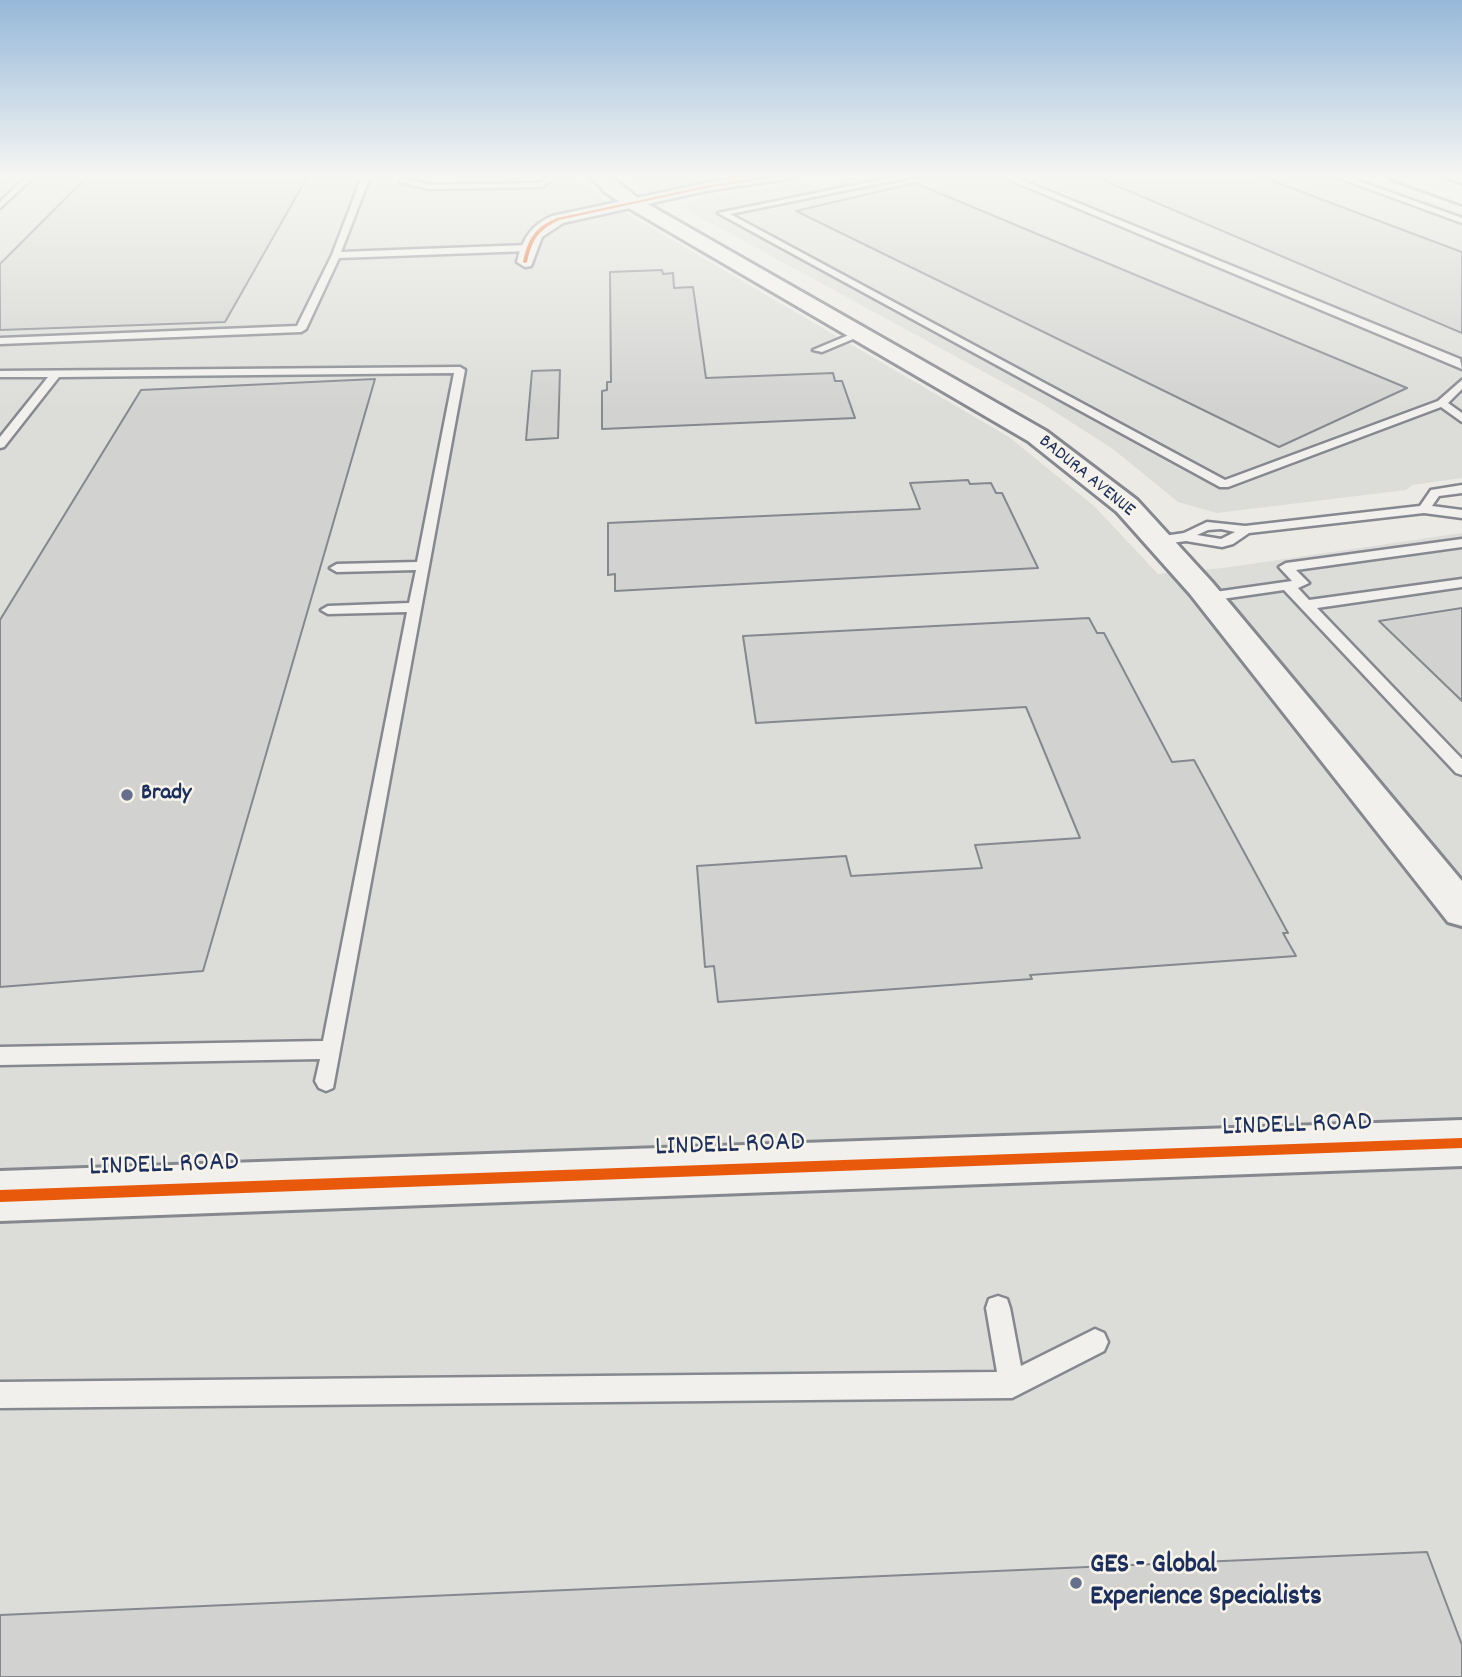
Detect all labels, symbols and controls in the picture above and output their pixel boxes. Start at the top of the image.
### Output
street label: BADURA AVENUE [1033,431,1139,523]
place label: Brady [141,781,191,809]
marker: Brady [119,787,135,803]
street label: LINDELL ROAD [1222,1108,1372,1146]
street label: LINDELL ROAD [655,1128,805,1166]
street label: LINDELL ROAD [89,1148,239,1186]
place label: GES - Global Experience Specialists [1090,1550,1322,1616]
marker: GES - Global Experience Specialists [1068,1575,1084,1591]

